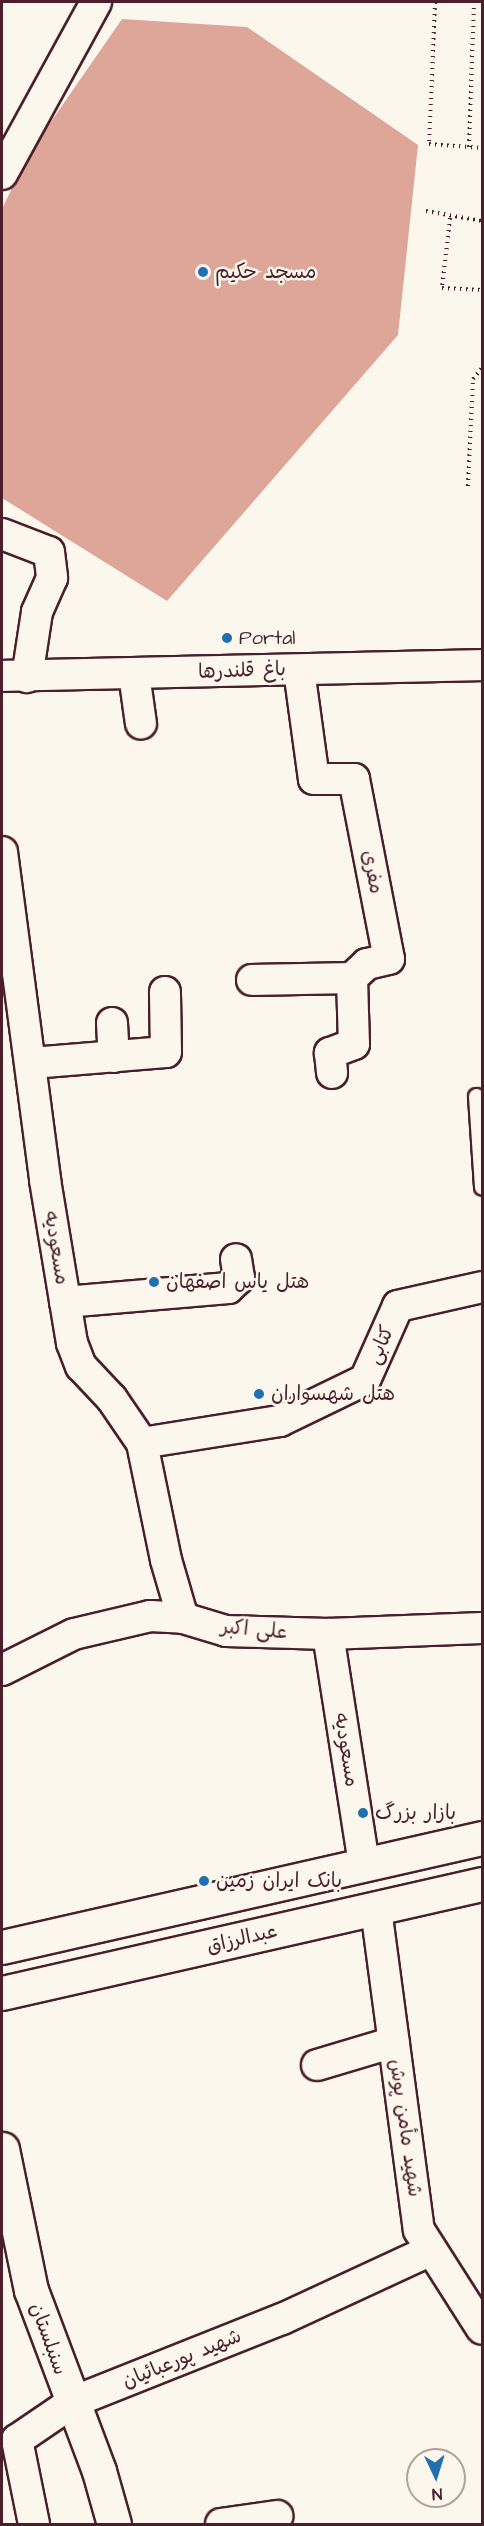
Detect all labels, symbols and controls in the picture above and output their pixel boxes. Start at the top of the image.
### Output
place label: مسجد حکیم [215,260,316,284]
marker: مسجد حکیم [196,265,210,279]
place label: Portal [239,626,295,650]
marker: Portal [220,631,234,645]
street label: باغ قلندرها [198,657,286,685]
street label: مفری [356,848,388,896]
street label: مسعودیه [38,1209,74,1287]
place label: هتل یاس اصفهان [166,1270,309,1294]
marker: هتل یاس اصفهان [147,1275,161,1289]
street label: کتابی [362,1322,400,1368]
place label: هتل شهسواران [271,1382,395,1406]
marker: هتل شهسواران [252,1387,266,1401]
street label: علی اکبر [220,1615,288,1645]
street label: مسعودیه [328,1711,364,1789]
place label: بازار بزرگ [375,1801,456,1825]
marker: بازار بزرگ [356,1806,370,1820]
place label: بانک ایران زمین [216,1869,342,1893]
marker: بانک ایران زمین [197,1874,211,1888]
street label: عبدالرزاق [204,1919,280,1959]
street label: شهید مأمن پوش [383,2058,427,2198]
street label: سنبلستان [24,2300,72,2378]
street label: شهید پورعبائیان [119,2324,245,2394]
north arrow [406,2448,466,2508]
text: N [431,2483,443,2505]

